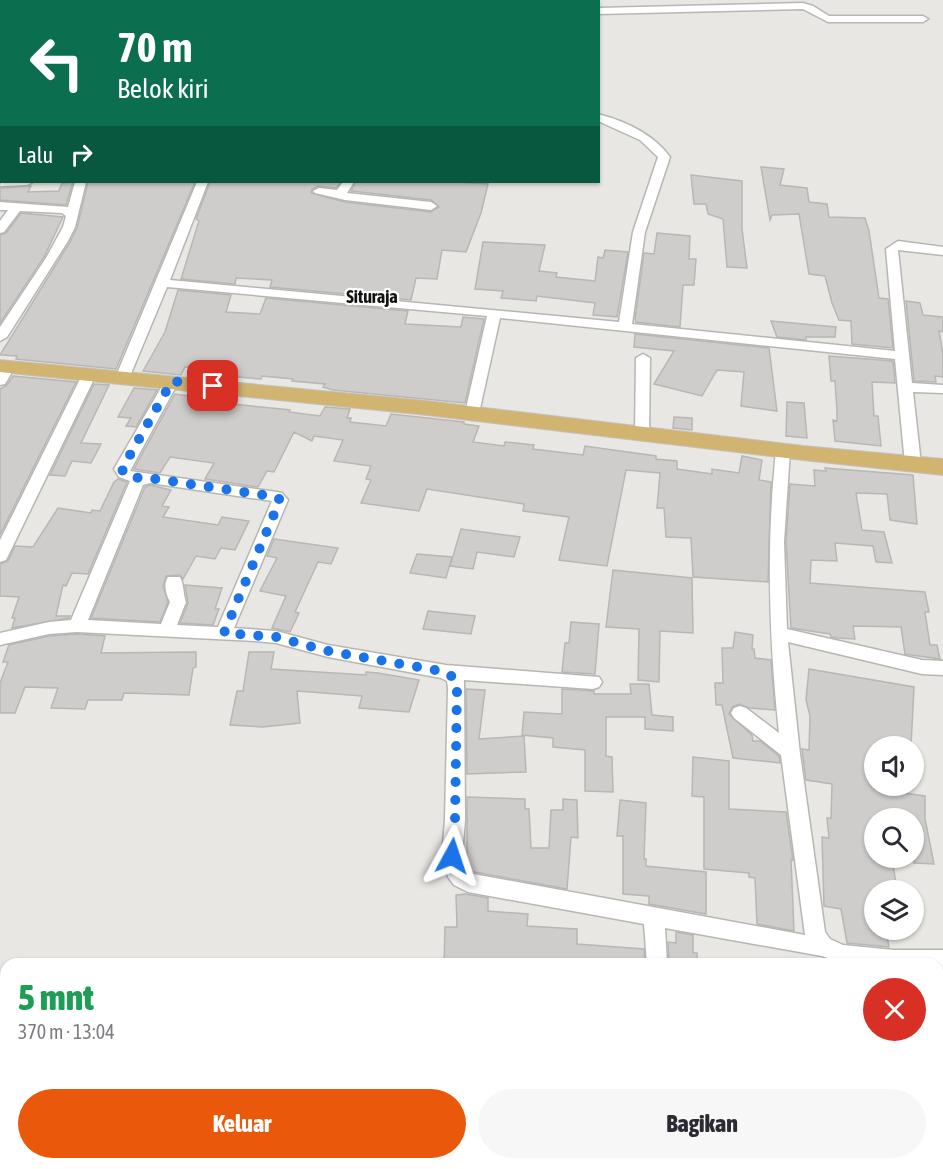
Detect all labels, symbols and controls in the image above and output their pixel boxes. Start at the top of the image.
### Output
text: 70 m [117,23,192,71]
icon: left [18,24,96,102]
text: Belok kiri [117,73,209,104]
icon: right [65,138,98,171]
text: Lalu [18,142,53,168]
district label: Situraja [346,286,398,307]
pin [187,360,238,411]
icon: arrive [196,369,229,402]
map controls [864,736,924,940]
button: sound [864,736,924,796]
button: search [864,808,924,868]
position arrow [420,824,484,888]
button: layers [864,880,924,940]
text: 5 mnt [18,976,94,1018]
button: close [863,978,926,1041]
text: 370 m · 13:04 [18,1020,115,1043]
button: Keluar [18,1089,466,1158]
button: Bagikan [478,1089,926,1158]

